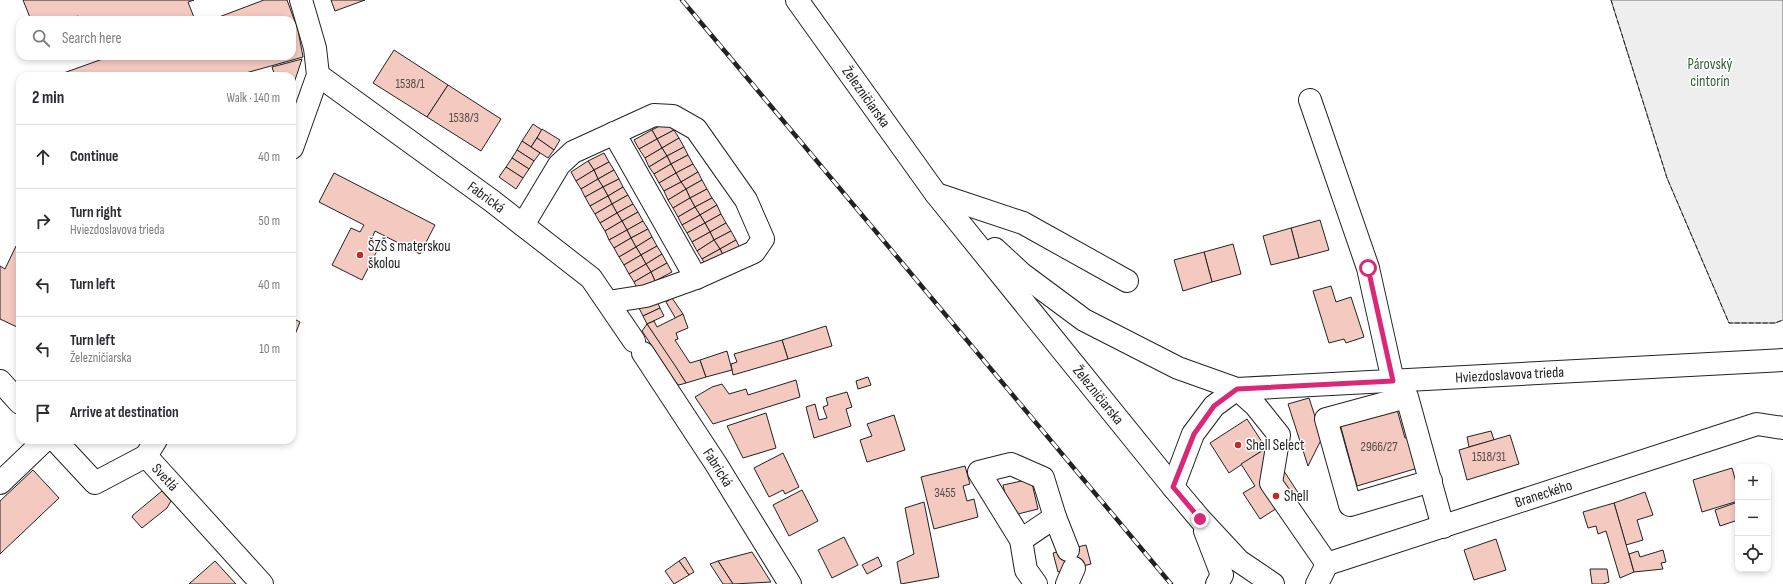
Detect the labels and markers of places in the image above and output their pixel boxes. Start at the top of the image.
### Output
place label: ŠZŠ s materskou školou [368,237,451,273]
marker: ŠZŠ s materskou školou [355,250,365,260]
place label: Shell Select [1246,436,1305,455]
marker: Shell Select [1233,440,1243,450]
place label: Shell [1284,487,1308,506]
marker: Shell [1271,491,1281,501]

